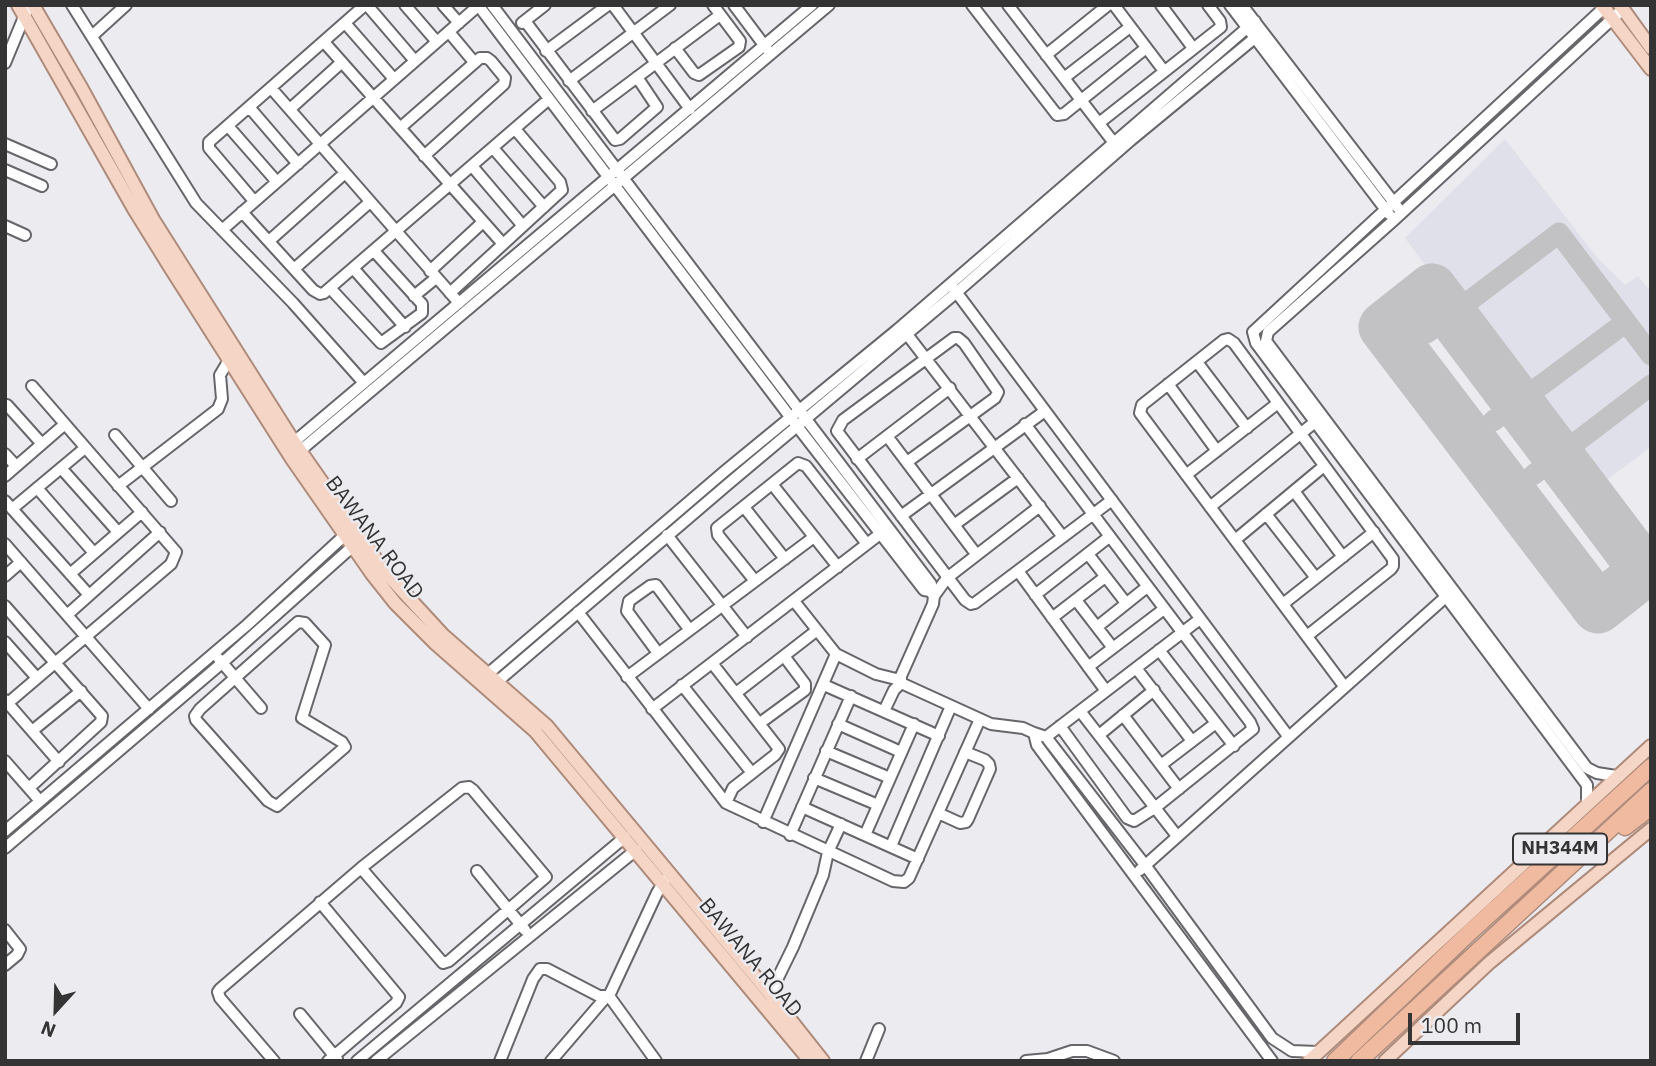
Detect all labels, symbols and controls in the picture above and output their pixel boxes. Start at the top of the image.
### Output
street label: BAWANA ROAD [320,471,428,605]
road number: NH344M [1513,834,1607,864]
street label: BAWANA ROAD [693,893,807,1023]
north arrow [21,975,91,1045]
scale bar [1411,1000,1523,1044]
text: 100 m [1421,1011,1482,1039]
text: N [37,1016,59,1043]

